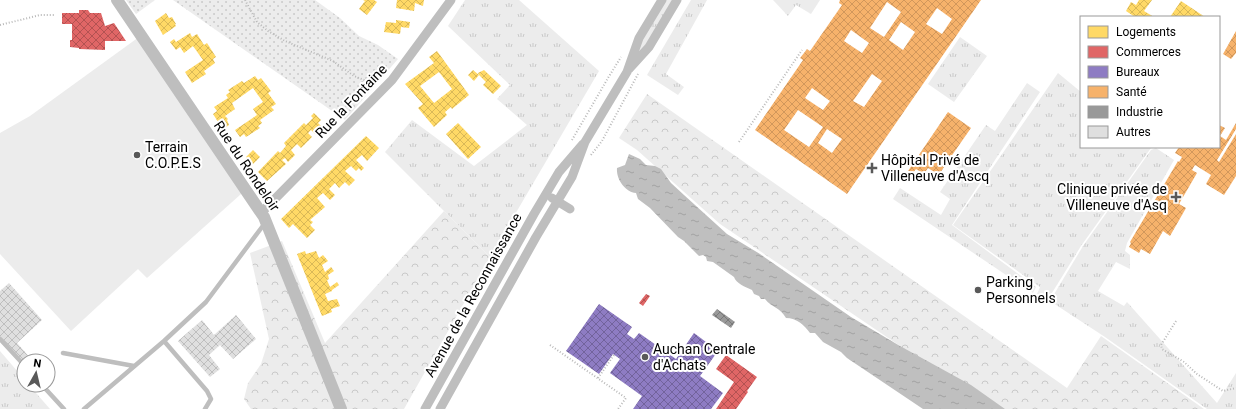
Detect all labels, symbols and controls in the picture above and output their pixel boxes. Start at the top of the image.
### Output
legend [1080,16,1220,148]
text: Logements [1116,25,1176,39]
text: Commerces [1116,45,1181,59]
street label: Rue la Fontaine [312,61,390,141]
text: Bureaux [1116,65,1160,79]
text: Santé [1116,85,1147,99]
text: Industrie [1116,105,1163,119]
street label: Rue du Rondeloir [211,118,283,214]
text: Autres [1116,125,1151,139]
place label: Terrain C.O.P.E.S [145,139,201,171]
marker: Terrain C.O.P.E.S [132,150,142,160]
place label: Hôpital Privé de Villeneuve d'Ascq [881,152,989,184]
marker: Hôpital Privé de Villeneuve d'Ascq [866,162,878,174]
place label: Clinique privée de Villeneuve d'Asq [1057,181,1167,213]
marker: Clinique privée de Villeneuve d'Asq [1170,191,1182,203]
street label: Avenue de la Reconnaissance [421,210,525,380]
place label: Parking Personnels [986,274,1056,306]
marker: Parking Personnels [973,285,983,295]
place label: Auchan Centrale d'Achats [653,341,755,373]
marker: Auchan Centrale d'Achats [640,352,650,362]
north arrow [16,353,56,393]
text: N [33,357,42,371]

